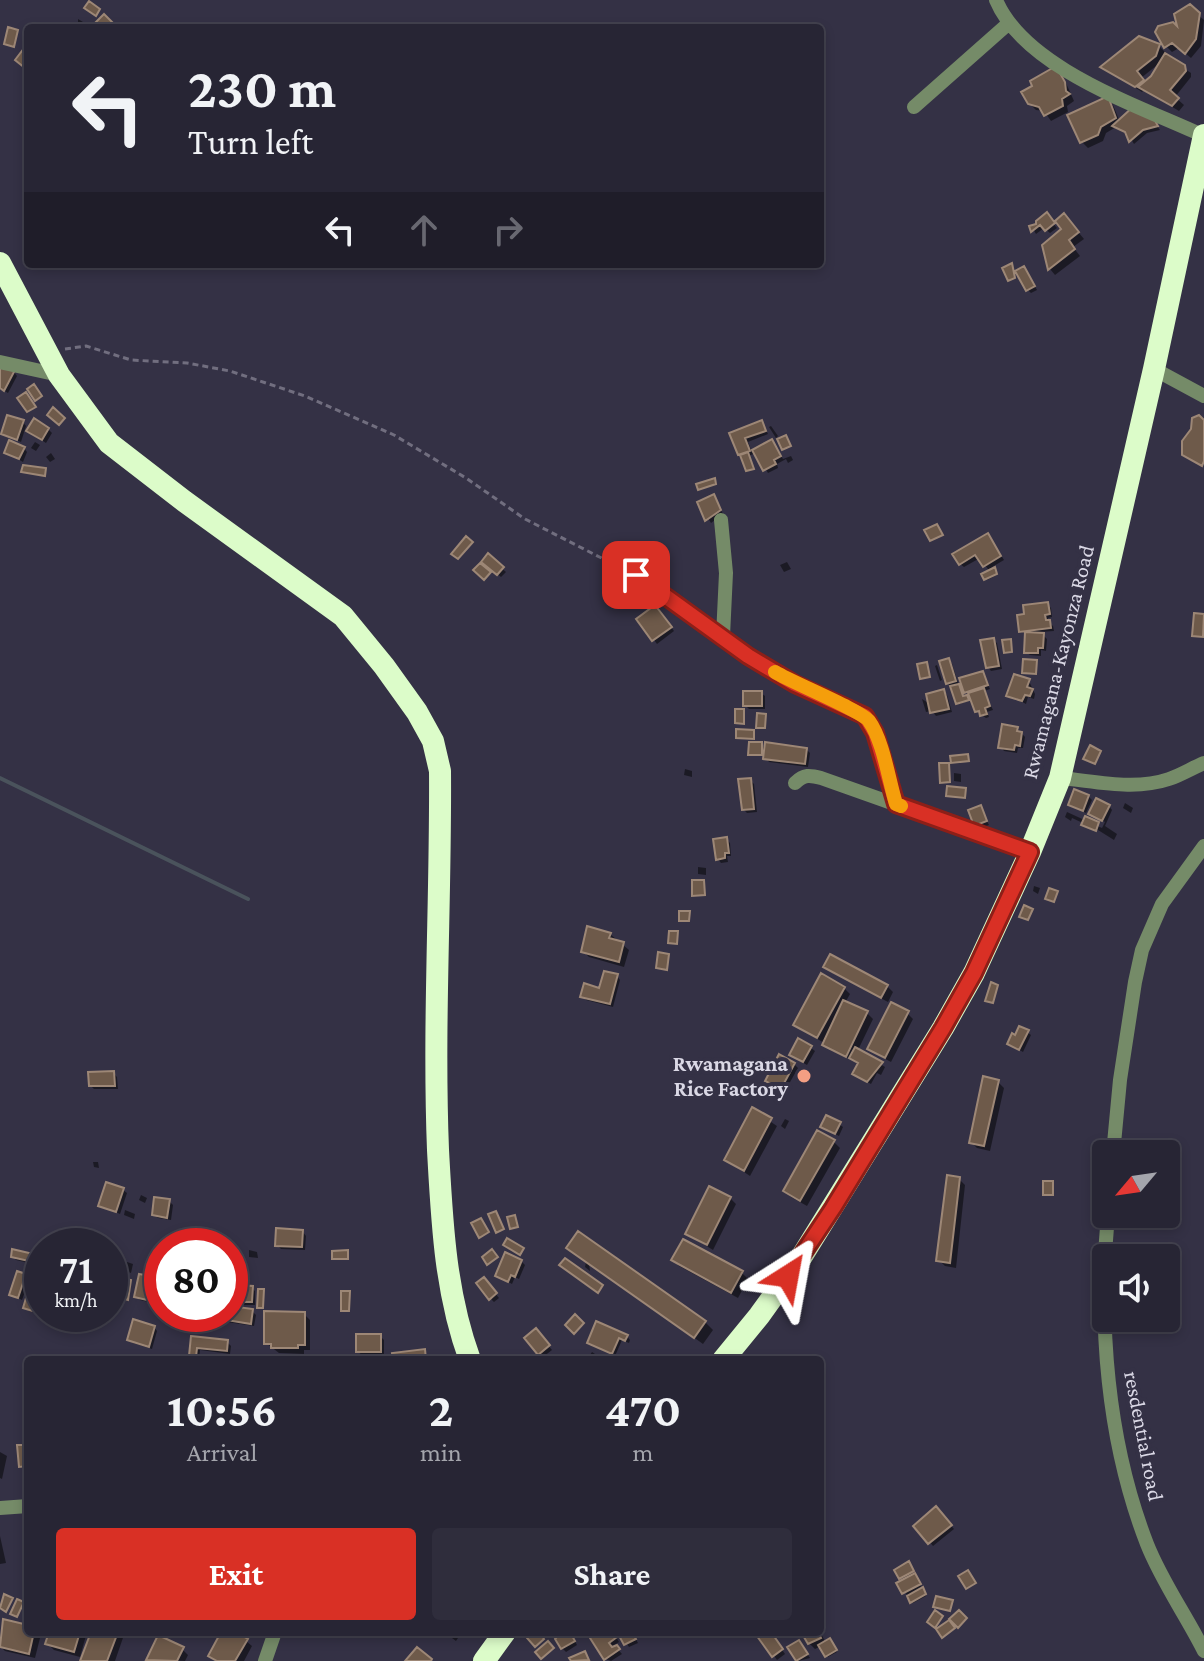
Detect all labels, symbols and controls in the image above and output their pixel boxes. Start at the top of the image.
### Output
icon: left [56,56,160,160]
text: 230 m [188,57,336,119]
text: Turn left [188,122,313,162]
icon: left [318,208,362,252]
icon: ahead [402,208,446,252]
icon: right [486,208,530,252]
pin [602,541,670,609]
street label: Rwamagana-Kayonza Road [1017,542,1099,781]
icon: arrive [614,553,658,597]
place label: Rwamagana Rice Factory [673,1051,788,1101]
marker: Rwamagana Rice Factory [795,1067,813,1085]
north arrow [1092,1140,1180,1228]
map controls [1092,1140,1180,1332]
speed limit sign: 80 [144,1228,248,1332]
position arrow [746,1234,830,1318]
button: sound [1092,1244,1180,1332]
text: 71 [59,1247,93,1292]
text: km/h [54,1289,98,1311]
street label: resdential road [1119,1369,1169,1504]
text: 10:56 [167,1383,277,1436]
text: 2 [429,1383,453,1436]
text: 470 [605,1383,681,1436]
text: Arrival [187,1438,257,1467]
text: min [420,1438,462,1467]
text: m [632,1438,653,1467]
button: Exit [56,1528,416,1620]
button: Share [432,1528,792,1620]

